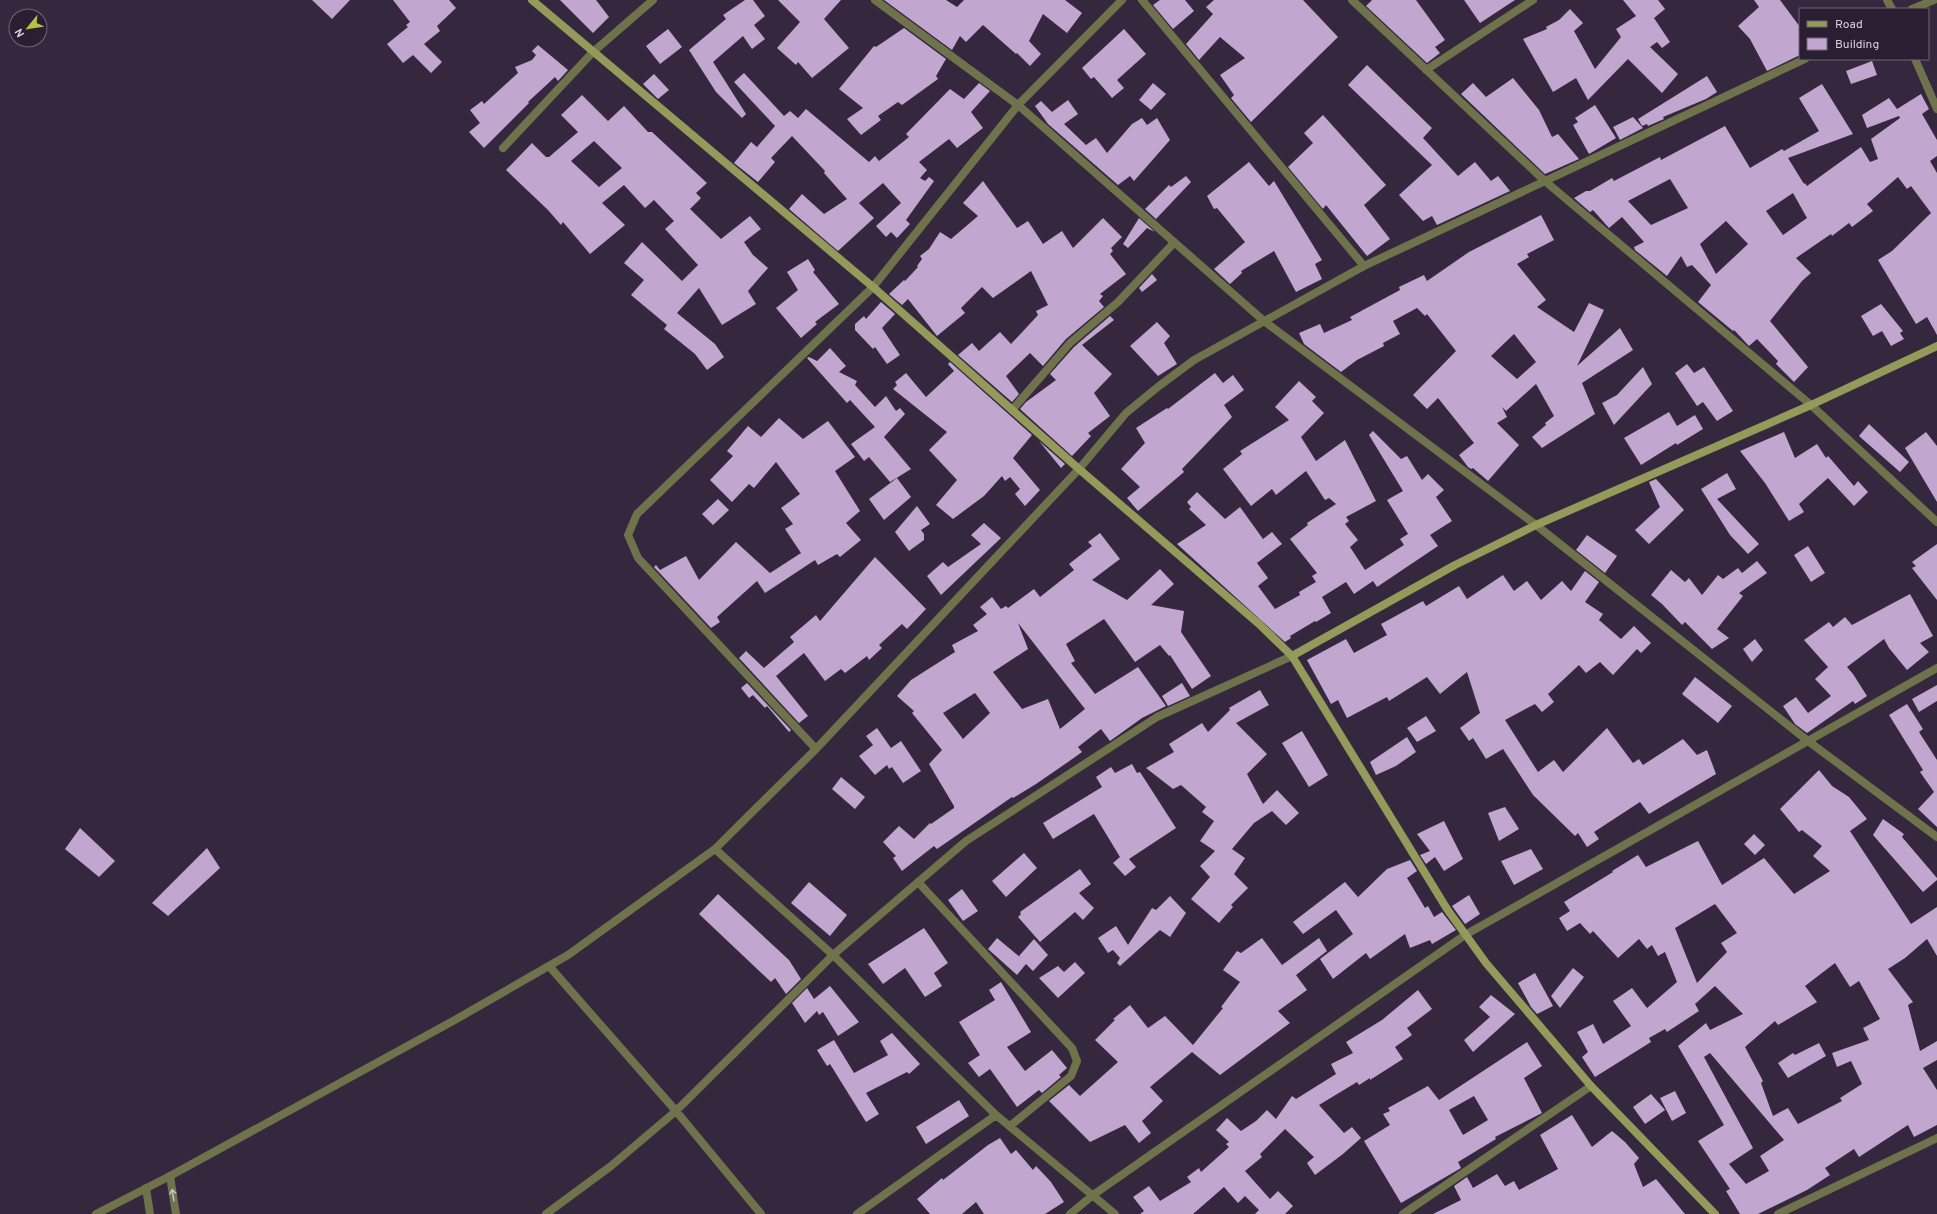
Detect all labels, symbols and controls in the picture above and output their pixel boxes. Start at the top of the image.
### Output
north arrow [8,8,48,48]
legend [1799,8,1929,60]
text: Road [1835,17,1863,33]
text: N [12,26,28,39]
text: Building [1835,37,1879,53]
one-way arrow [169,1189,177,1202]

